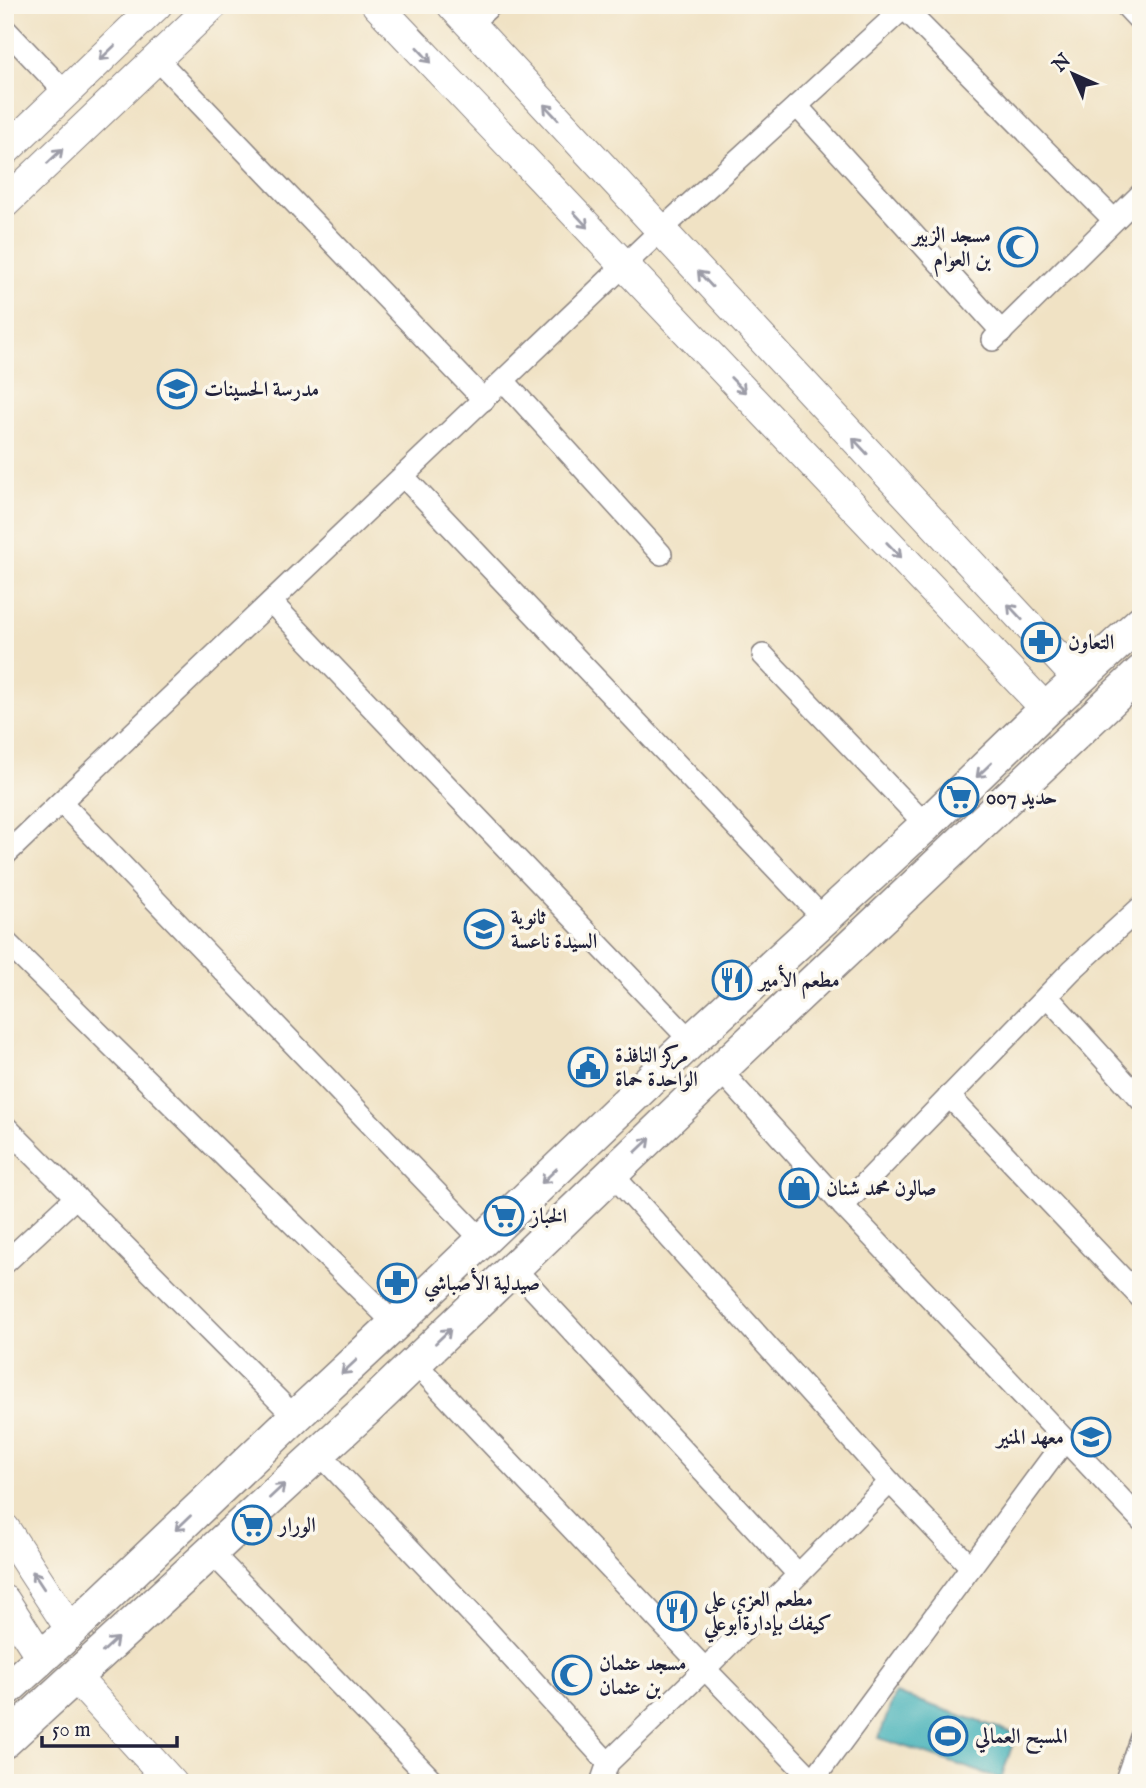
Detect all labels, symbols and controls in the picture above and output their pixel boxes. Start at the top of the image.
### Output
north arrow [1038,38,1108,108]
one-way arrow [99,44,116,61]
one-way arrow [416,46,433,63]
text: N [1047,49,1077,78]
one-way arrow [543,103,559,121]
one-way arrow [46,147,63,164]
one-way arrow [572,211,589,228]
place label: مسجد الزبير بن العوام [911,223,991,278]
mosque icon: مسجد الزبير بن العوام [997,226,1039,268]
one-way arrow [697,271,714,288]
school or university icon: مدرسة الحسينات [156,368,198,410]
one-way arrow [729,376,746,393]
place label: مدرسة الحسينات [204,377,319,404]
one-way arrow [852,438,869,455]
one-way arrow [886,541,903,558]
one-way arrow [1007,604,1024,621]
pharmacy icon: التعاون [1020,621,1062,663]
place label: التعاون [1068,630,1114,657]
one-way arrow [976,761,993,778]
supermarket icon: حديد 007 [938,776,980,818]
place label: حديد 007 [986,785,1058,812]
place label: ثانوية السيدة ناعسة [511,905,597,956]
school or university icon: ثانوية السيدة ناعسة [463,908,505,950]
restaurant icon: مطعم الأمير [711,959,753,1001]
place label: مطعم الأمير [757,964,840,999]
place label: مركز النافذة الواحدة حماة [615,1043,698,1094]
public building icon: مركز النافذة الواحدة حماة [567,1046,609,1088]
one-way arrow [634,1136,651,1153]
shop icon: صالون محمد شنان [778,1167,820,1209]
one-way arrow [541,1168,558,1185]
place label: صالون محمد شنان [826,1176,937,1203]
supermarket icon: الخباز [483,1195,525,1237]
place label: الخباز [529,1204,567,1231]
pharmacy icon: صيدلية الأصباشي [376,1262,418,1304]
place label: صيدلية الأصباشي [424,1267,540,1303]
one-way arrow [434,1327,451,1344]
one-way arrow [341,1358,358,1375]
school or university icon: معهد المنير [1070,1416,1112,1458]
place label: معهد المنير [995,1425,1064,1452]
one-way arrow [268,1483,285,1500]
supermarket icon: الورار [231,1504,273,1546]
place label: الورار [277,1513,316,1540]
one-way arrow [175,1514,192,1531]
one-way arrow [31,1570,45,1590]
place label: مطعم العزي على كيفك بإدارةأبوعلي [703,1587,832,1643]
restaurant icon: مطعم العزي على كيفك بإدارةأبوعلي [656,1590,698,1632]
one-way arrow [100,1638,118,1654]
place label: مسجد عثمان بن عثمان [599,1651,686,1702]
mosque icon: مسجد عثمان بن عثمان [551,1654,593,1696]
scale bar [42,1704,177,1748]
sports icon: المسبح العمالي [927,1715,969,1757]
text: 50 m [52,1717,91,1744]
place label: المسبح العمالي [974,1724,1068,1755]

